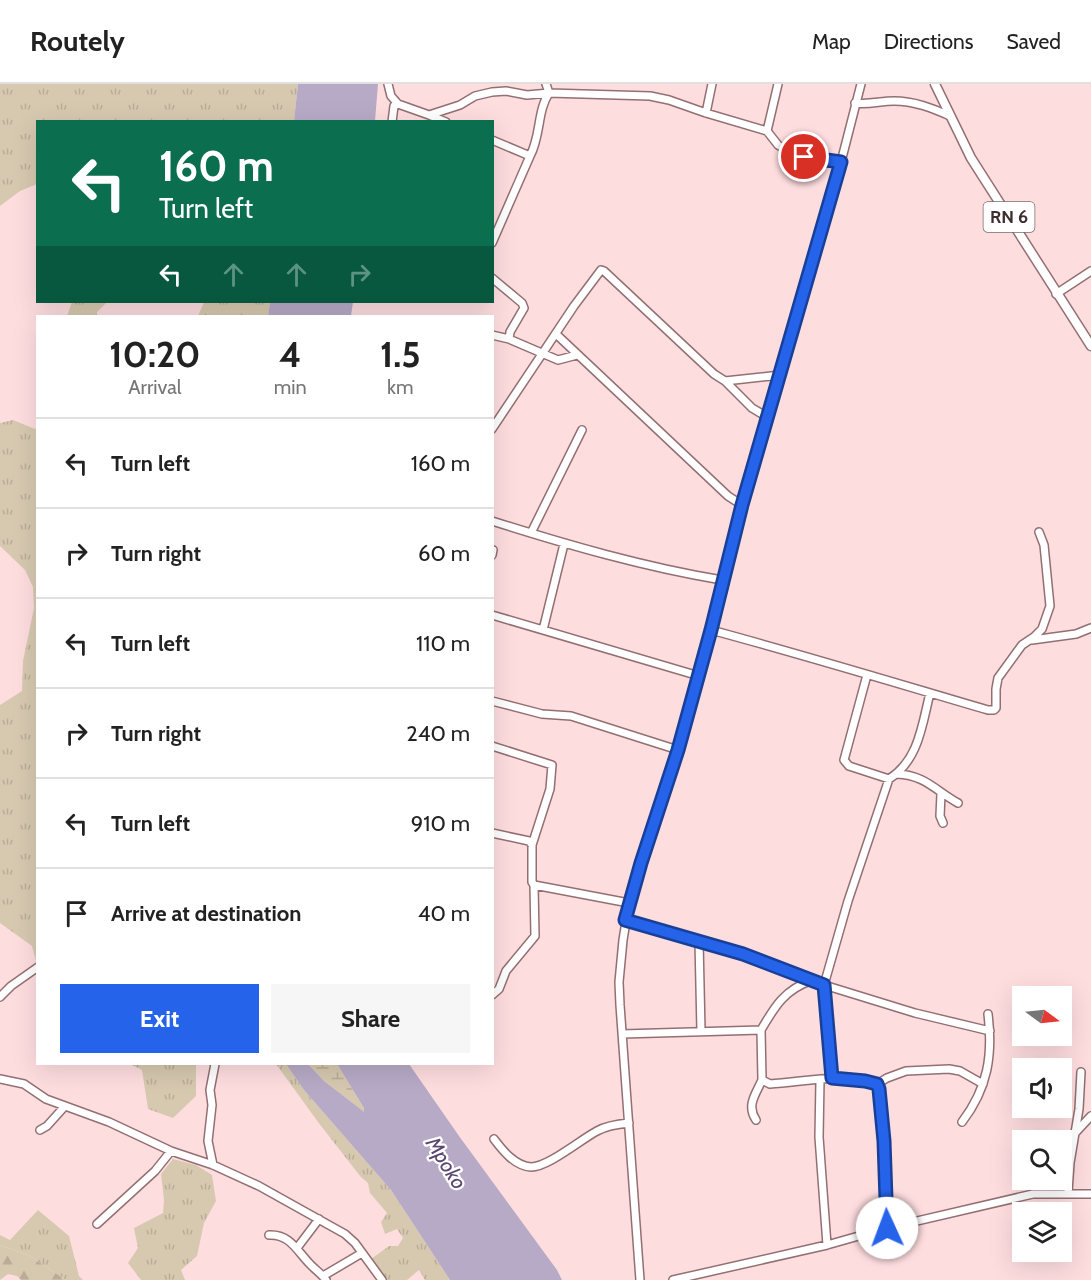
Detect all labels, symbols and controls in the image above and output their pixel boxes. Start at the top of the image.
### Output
text: Routely [30,24,125,58]
text: Map [812,29,851,54]
text: Directions [884,29,973,54]
text: Saved [1006,29,1061,54]
pin [778,131,829,182]
text: 160 m [159,140,274,192]
icon: arrive [787,140,820,173]
icon: left [60,144,138,222]
text: Turn left [159,192,253,225]
road number: RN 6 [984,202,1034,232]
icon: left [154,258,187,291]
icon: ahead [217,258,250,291]
icon: ahead [280,258,313,291]
icon: right [343,258,376,291]
text: 10:20 [109,332,200,376]
text: 4 [279,332,301,376]
text: 1.5 [380,332,421,376]
text: Arrival [128,375,182,399]
text: min [274,375,307,399]
text: km [387,375,414,399]
icon: left [60,447,93,480]
text: Turn left [111,450,190,477]
text: 160 m [411,450,470,477]
icon: right [60,537,93,570]
text: Turn right [111,540,201,567]
text: 60 m [418,540,470,567]
icon: left [60,627,93,660]
text: Turn left [111,630,190,657]
text: 110 m [416,630,470,657]
icon: right [60,717,93,750]
text: Turn right [111,720,201,747]
text: 240 m [406,720,470,747]
icon: left [60,807,93,840]
text: Turn left [111,810,190,837]
text: 910 m [411,810,470,837]
icon: arrive [60,897,93,930]
text: Arrive at destination [111,900,301,927]
text: 40 m [418,900,470,927]
button: Exit [60,984,259,1053]
button: Share [271,984,470,1053]
north arrow [1012,986,1072,1046]
map controls [1012,986,1072,1262]
button: sound [1012,1058,1072,1118]
button: search [1012,1130,1072,1190]
water label: Mpoko [420,1131,472,1193]
position arrow [855,1196,919,1260]
button: layers [1012,1202,1072,1262]

